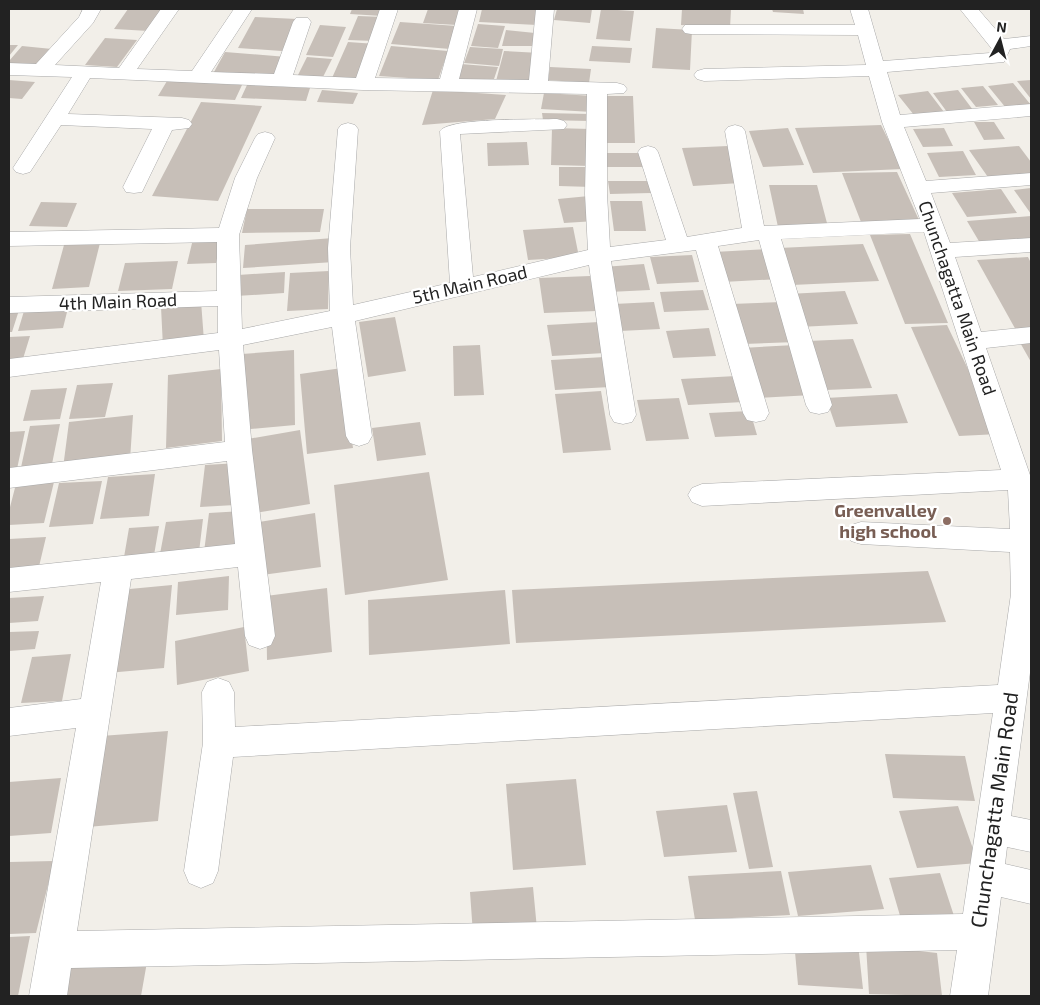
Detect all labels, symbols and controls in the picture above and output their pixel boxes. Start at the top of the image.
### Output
north arrow [975,15,1025,65]
text: N [996,18,1008,36]
street label: Chunchagatta Main Road [914,198,1002,398]
street label: 5th Main Road [410,260,529,308]
street label: 4th Main Road [58,288,178,314]
place label: Greenvalley high school [834,499,938,542]
marker: Greenvalley high school [941,515,953,527]
street label: Chunchagatta Main Road [965,690,1022,929]

